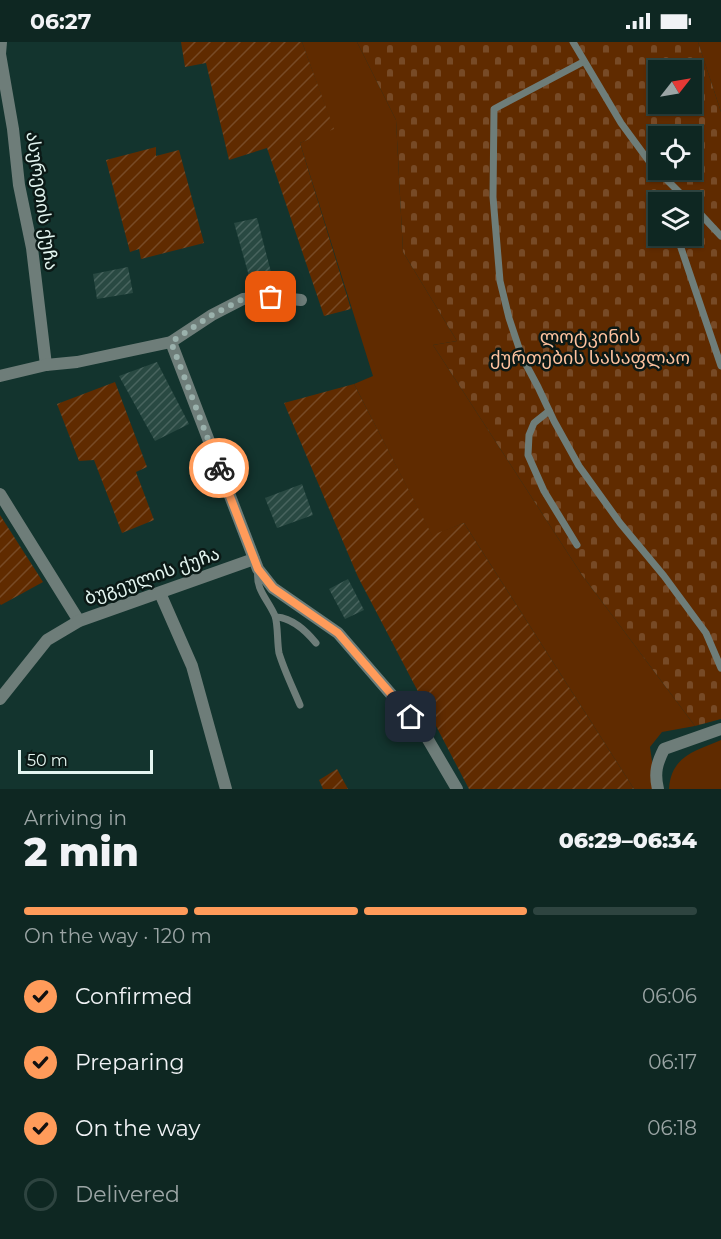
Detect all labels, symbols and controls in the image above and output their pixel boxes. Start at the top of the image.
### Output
text: 06:27 [30,8,91,35]
north arrow [648,60,702,114]
map controls [648,60,702,246]
button: locate [648,126,702,180]
street label: ასურეთის ქუჩა [21,130,63,272]
button: layers [648,192,702,246]
pin [245,271,296,322]
icon: bag [254,280,287,313]
park label: ლოტკინის ქურთების სასაფლაო [490,326,690,369]
courier [189,438,249,498]
icon: bike [203,452,236,485]
street label: ბუგეულის ქუჩა [81,543,223,609]
pin [385,691,436,742]
icon: home [394,700,427,733]
scale bar [18,747,153,774]
text: 50 m [27,751,68,770]
text: Arriving in [24,806,127,830]
text: 06:29–06:34 [559,827,697,854]
text: 2 min [24,828,139,876]
text: On the way · 120 m [24,924,212,948]
icon: check [24,980,57,1013]
text: Confirmed [75,983,192,1010]
text: 06:06 [642,984,697,1008]
icon: check [24,1046,57,1079]
text: Preparing [75,1049,184,1076]
text: 06:17 [648,1050,697,1074]
icon: check [24,1112,57,1145]
text: On the way [75,1115,200,1142]
text: 06:18 [647,1116,697,1140]
text: Delivered [75,1181,180,1208]

